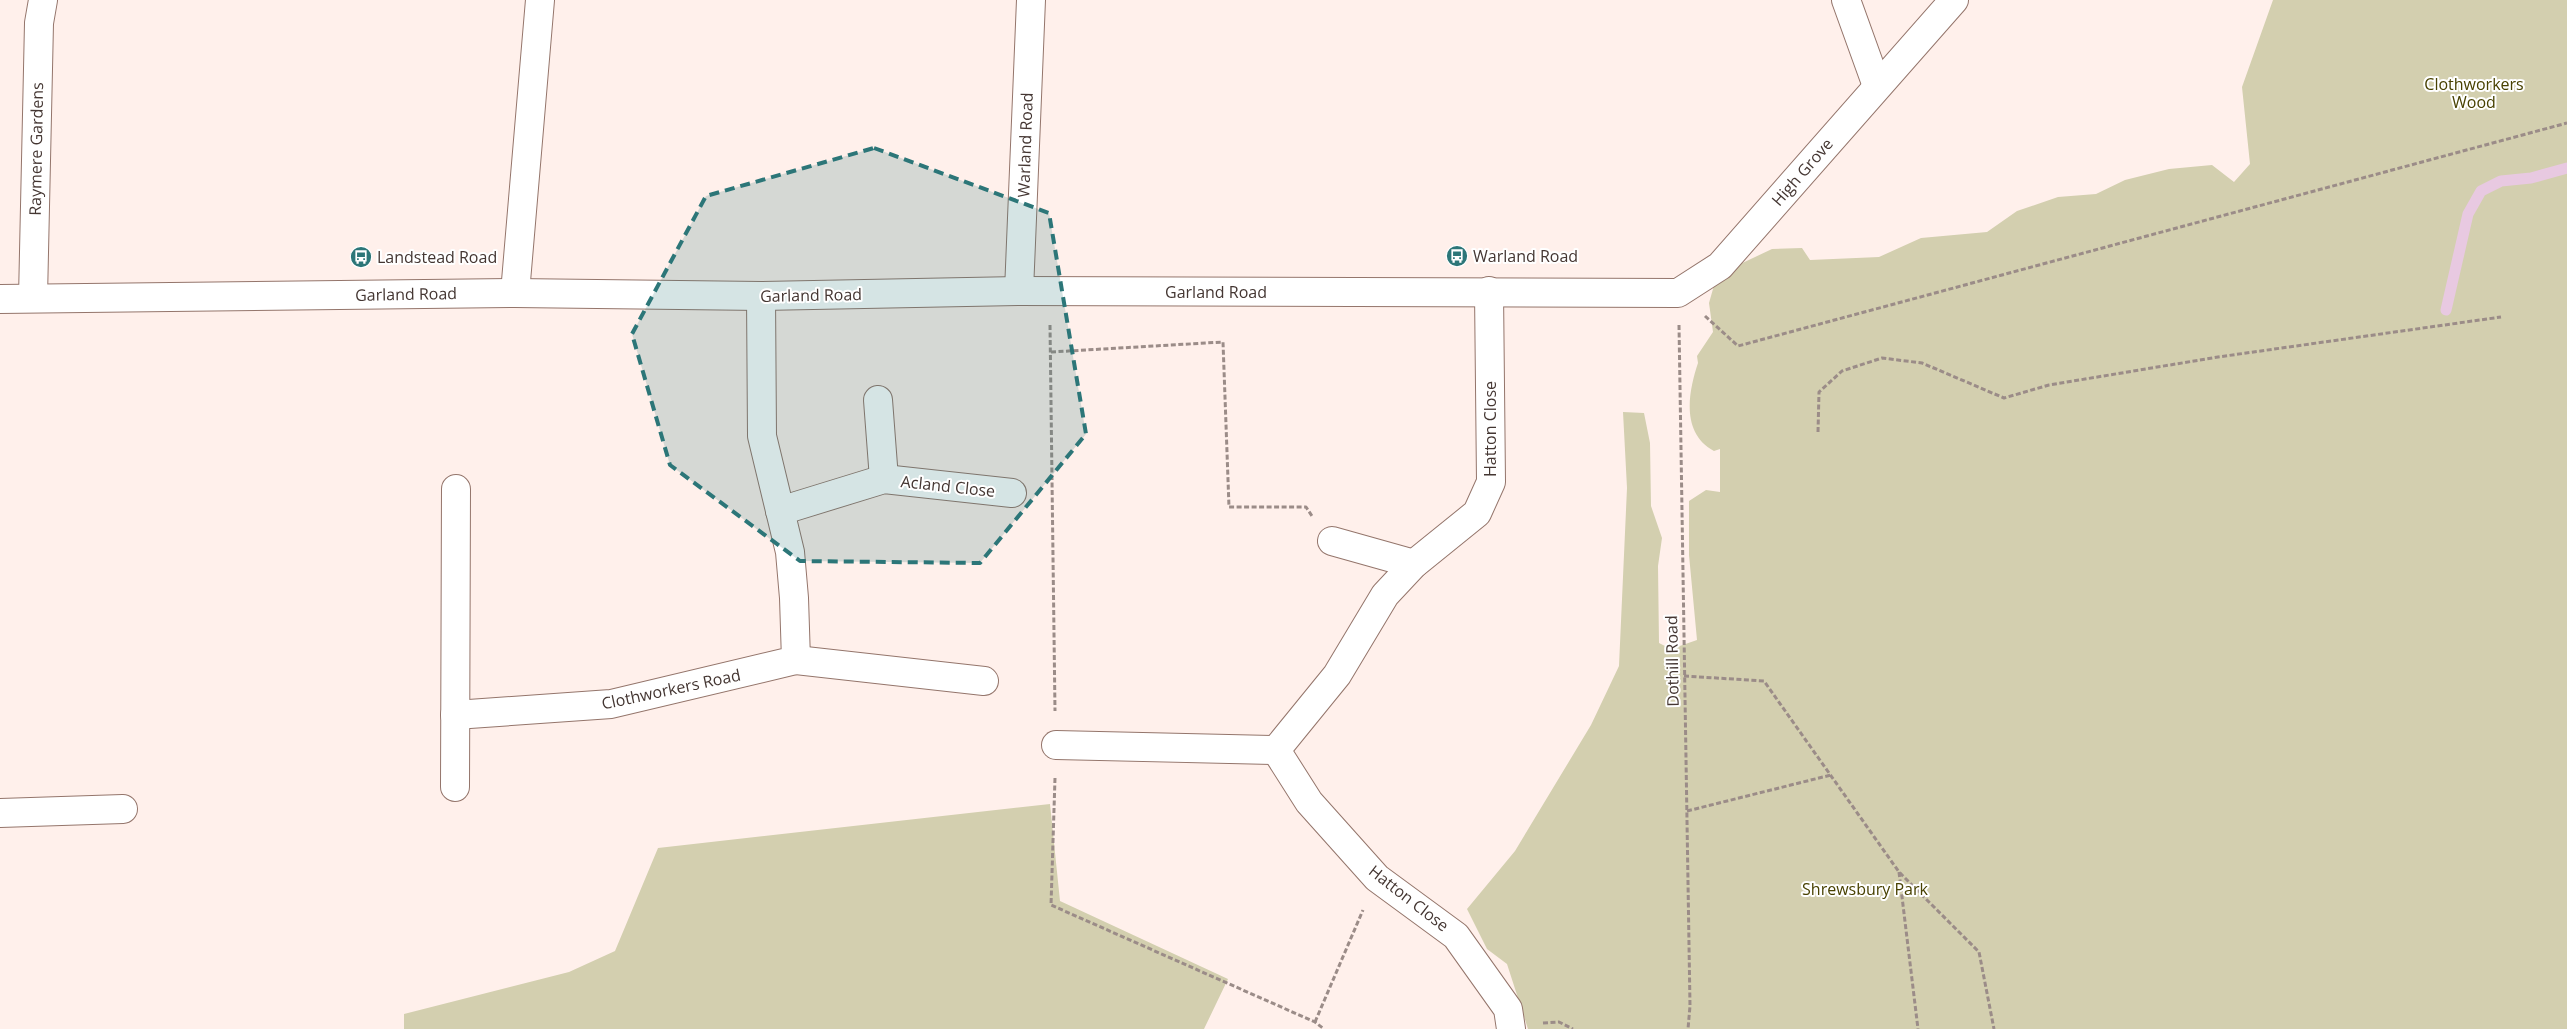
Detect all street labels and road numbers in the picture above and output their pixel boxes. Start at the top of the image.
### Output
street label: Raymere Gardens [24,82,48,216]
street label: Warland Road [1012,92,1038,198]
street label: High Grove [1766,133,1838,211]
street label: Garland Road [1165,281,1267,303]
street label: Garland Road [355,282,457,306]
street label: Garland Road [760,283,862,307]
street label: Hatton Close [1479,381,1501,477]
street label: Acland Close [900,470,996,502]
street label: Dothill Road [1660,615,1684,707]
street label: Clothworkers Road [599,664,743,714]
street label: Hatton Close [1364,860,1454,936]

